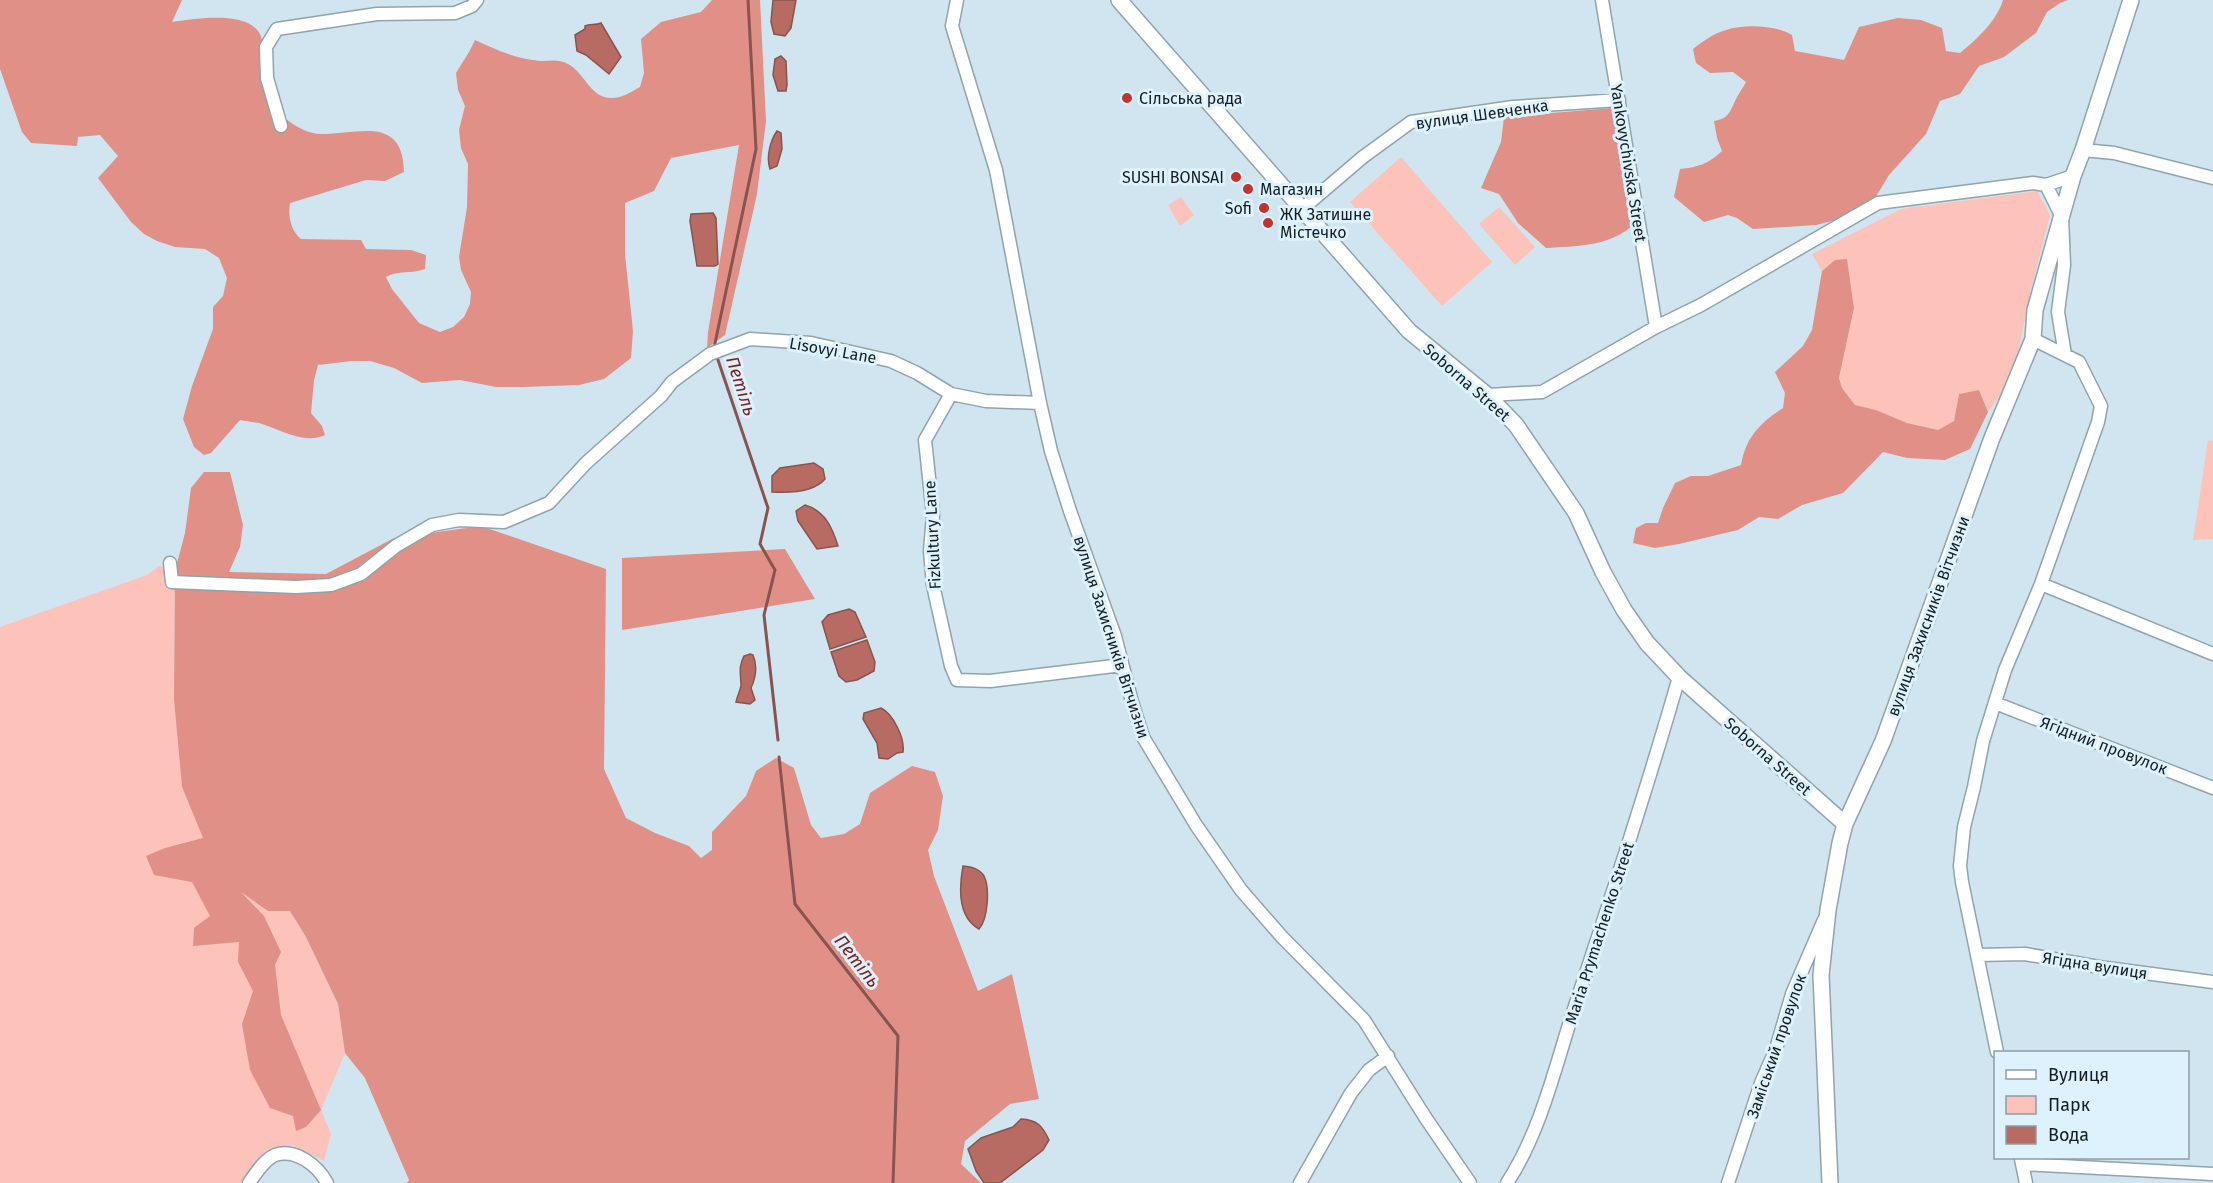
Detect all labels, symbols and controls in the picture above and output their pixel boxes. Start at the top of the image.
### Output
street label: Yankovychivska Street [1607,83,1650,244]
place label: Cільська рада [1139,89,1243,108]
marker: Cільська рада [1120,91,1134,105]
street label: вулиця Шевченка [1414,96,1550,133]
place label: SUSHI BONSAI [1122,168,1224,187]
marker: SUSHI BONSAI [1229,170,1243,184]
place label: Магазин [1260,180,1323,199]
marker: Магазин [1241,182,1255,196]
place label: Sofi [1225,199,1252,218]
marker: Sofi [1257,201,1271,215]
place label: ЖК Затишне Містечко [1280,205,1371,242]
marker: ЖК Затишне Містечко [1261,216,1275,230]
street label: Lisovyi Lane [788,333,878,368]
street label: Soborna Street [1419,340,1514,425]
water label: Петіль [721,354,761,418]
street label: Fizkultury Lane [920,480,945,590]
street label: вулиця Захисників Вітчизни [1883,513,1974,719]
street label: вулиця Захисників Вітчизни [1070,533,1153,741]
street label: Ягідний провулок [2038,712,2171,779]
street label: Soborna Street [1720,714,1815,799]
street label: Maria Prymachenko Street [1561,839,1638,1027]
water label: Петіль [830,930,884,992]
street label: Ягідна вулиця [2041,948,2149,983]
street label: Заміський провулок [1743,971,1810,1121]
legend [1994,1051,2189,1159]
text: Вулиця [2048,1064,2109,1086]
text: Парк [2048,1094,2091,1116]
text: Вода [2048,1124,2089,1146]

